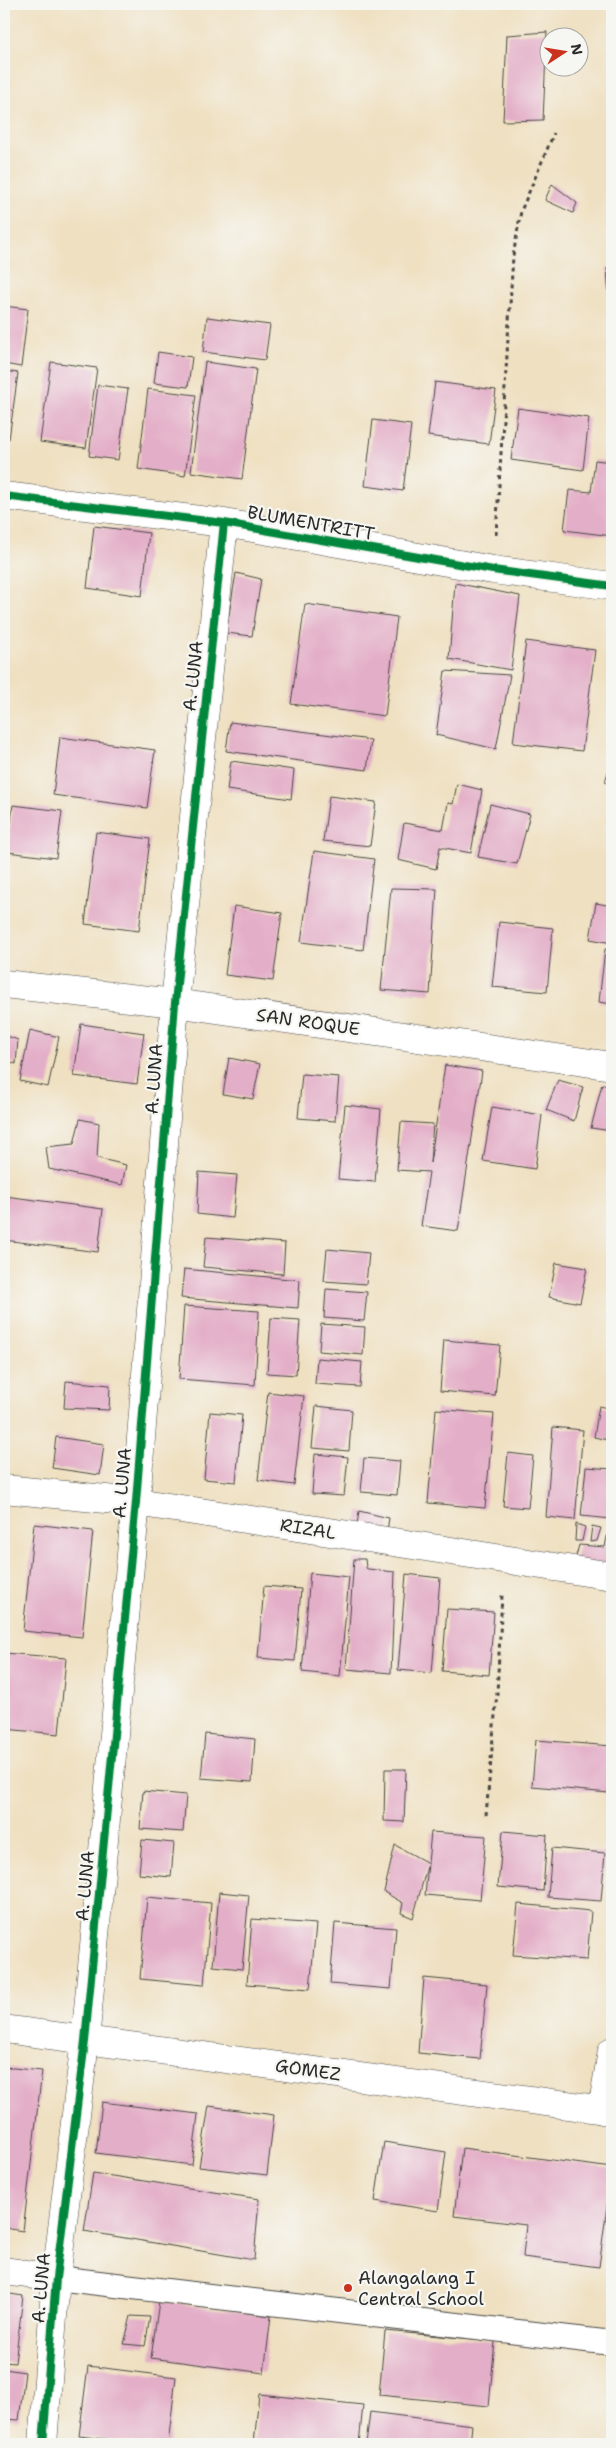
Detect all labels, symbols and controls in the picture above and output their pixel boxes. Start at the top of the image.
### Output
north arrow [538,28,588,78]
text: N [567,42,587,57]
street label: BLUMENTRITT [245,500,377,546]
street label: A. LUNA [177,639,209,713]
street label: SAN ROQUE [255,1003,361,1041]
street label: A. LUNA [140,1043,168,1115]
street label: A. LUNA [107,1447,137,1519]
street label: RIZAL [278,1513,338,1545]
street label: A. LUNA [70,1850,100,1922]
street label: GOMEZ [274,2054,342,2086]
street label: A. LUNA [26,2252,56,2324]
place label: Alangalang I Central School [358,2266,484,2311]
marker: Alangalang I Central School [342,2282,354,2294]

